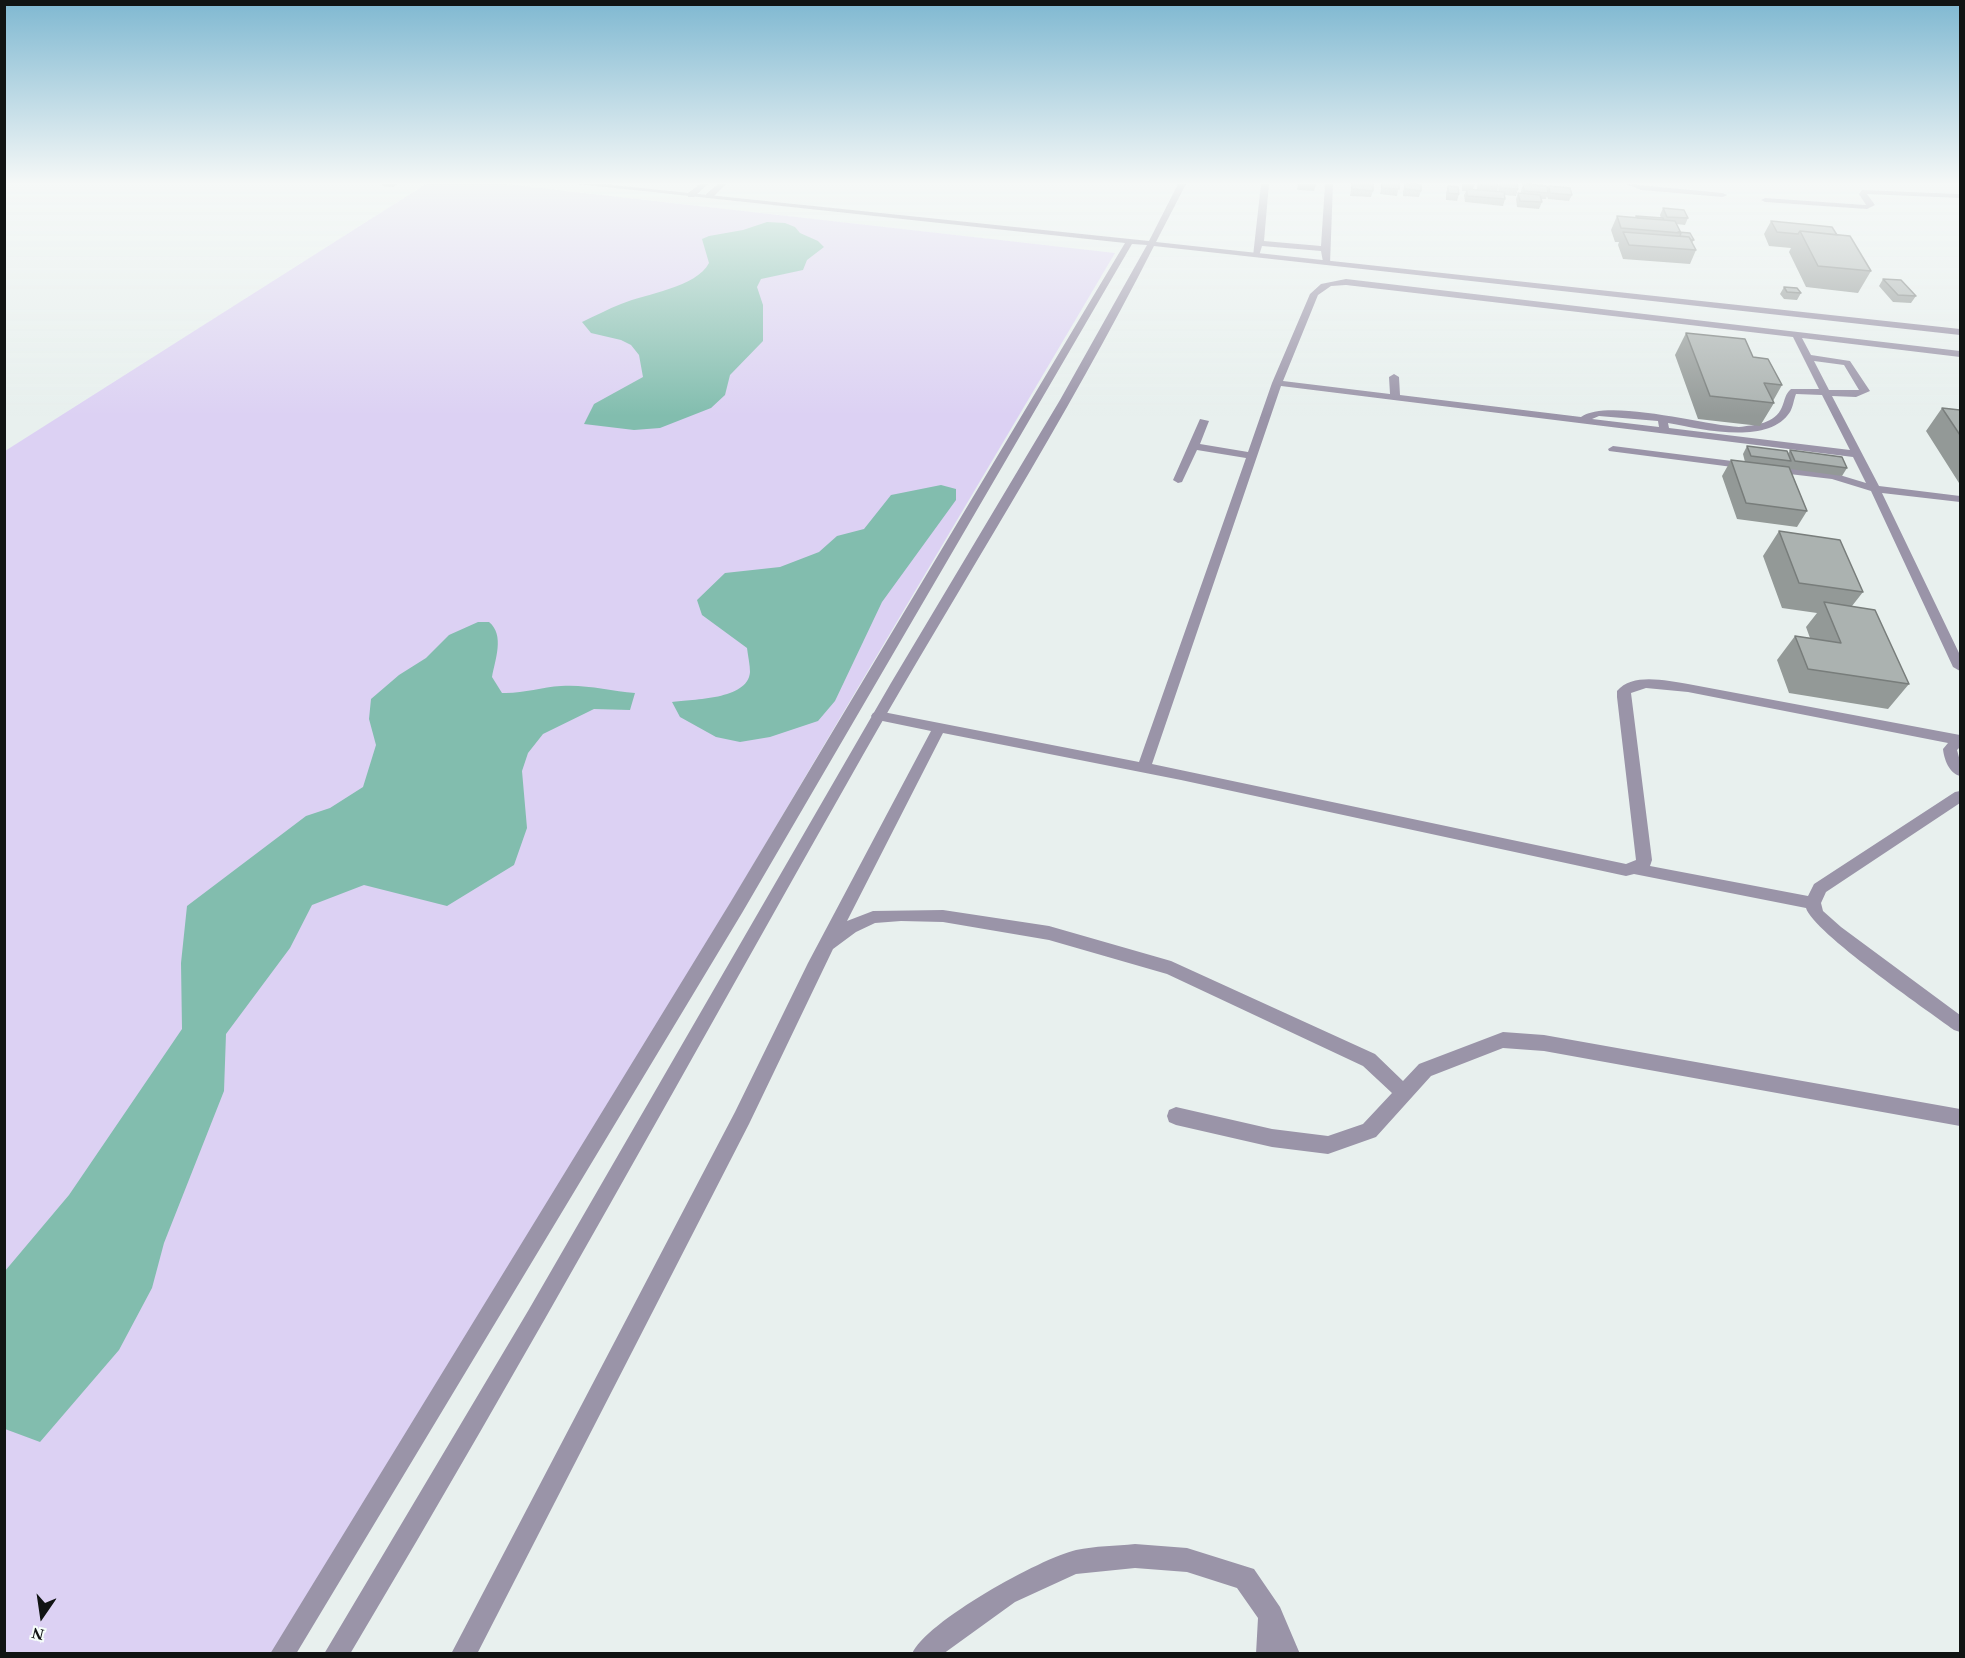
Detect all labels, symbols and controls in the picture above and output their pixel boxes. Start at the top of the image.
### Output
north arrow [12,1586,72,1646]
text: N [30,1624,45,1644]

